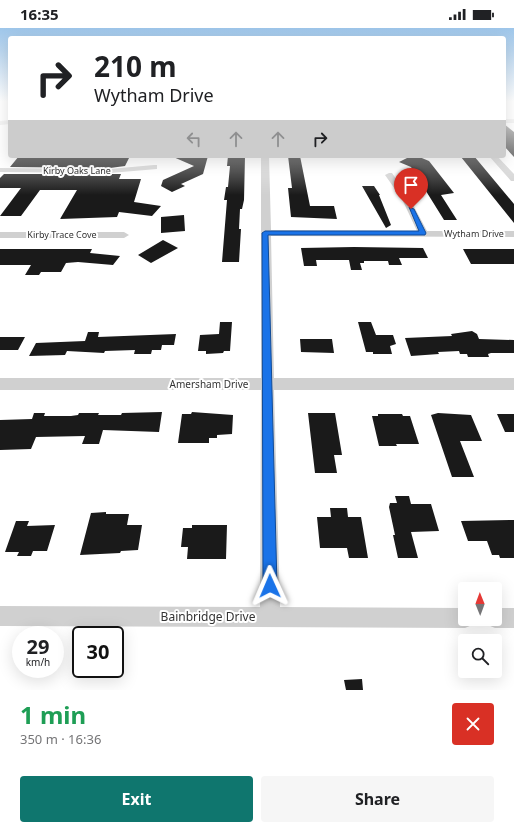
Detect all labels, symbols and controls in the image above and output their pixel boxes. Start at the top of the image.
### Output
text: 16:35 [20,4,59,24]
text: 210 m [94,47,177,85]
icon: right [28,52,80,104]
text: Wytham Drive [94,83,214,107]
icon: left [183,128,205,150]
icon: ahead [225,128,247,150]
icon: ahead [267,128,289,150]
icon: right [309,128,331,150]
street label: Kirby Oaks Lane [43,164,111,177]
pin [394,168,428,209]
icon: arrive [400,174,422,196]
street label: Wytham Drive [444,227,504,240]
street label: Kirby Trace Cove [27,228,97,241]
street label: Amersham Drive [170,377,249,391]
position arrow [249,565,291,607]
north arrow [458,582,502,626]
map controls [458,582,502,678]
street label: Bainbridge Drive [161,608,256,625]
speed limit sign: 30 [72,626,124,678]
text: 29 [27,633,49,660]
button: search [458,634,502,678]
text: km/h [26,655,50,669]
text: 1 min [20,698,86,731]
button: close [452,703,494,745]
text: 350 m · 16:36 [20,730,101,748]
button: Exit [20,776,253,822]
button: Share [261,776,494,822]

